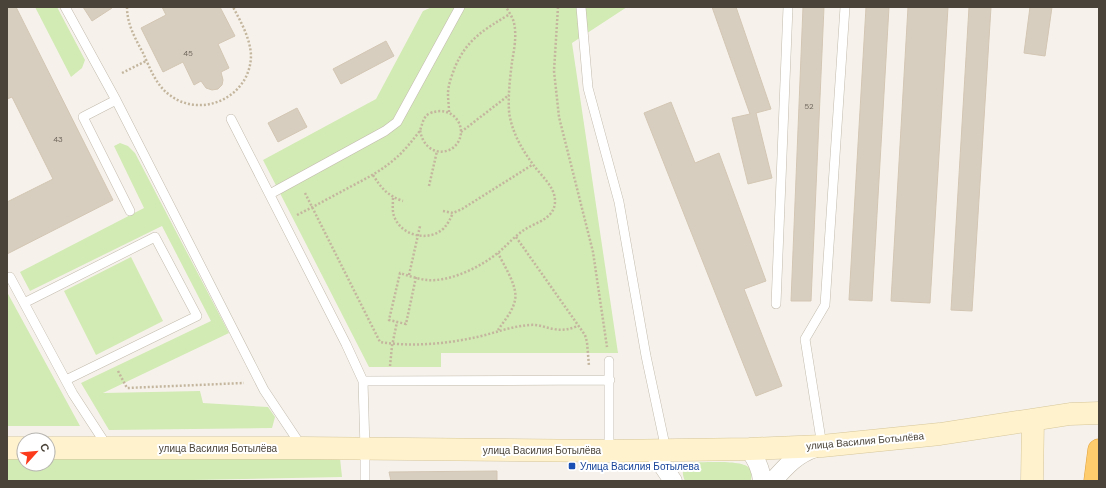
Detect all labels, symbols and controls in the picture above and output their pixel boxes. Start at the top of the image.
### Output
house number: 45 [183,48,193,58]
house number: 52 [804,101,814,111]
house number: 43 [53,134,63,144]
street label: улица Василия Ботылёва [806,429,925,453]
north arrow [16,432,56,472]
text: С [37,441,53,454]
street label: улица Василия Ботылёва [159,442,278,455]
street label: улица Василия Ботылёва [483,444,602,457]
place label: Улица Василия Ботылева [580,460,700,473]
marker: Улица Василия Ботылева [567,461,577,471]

